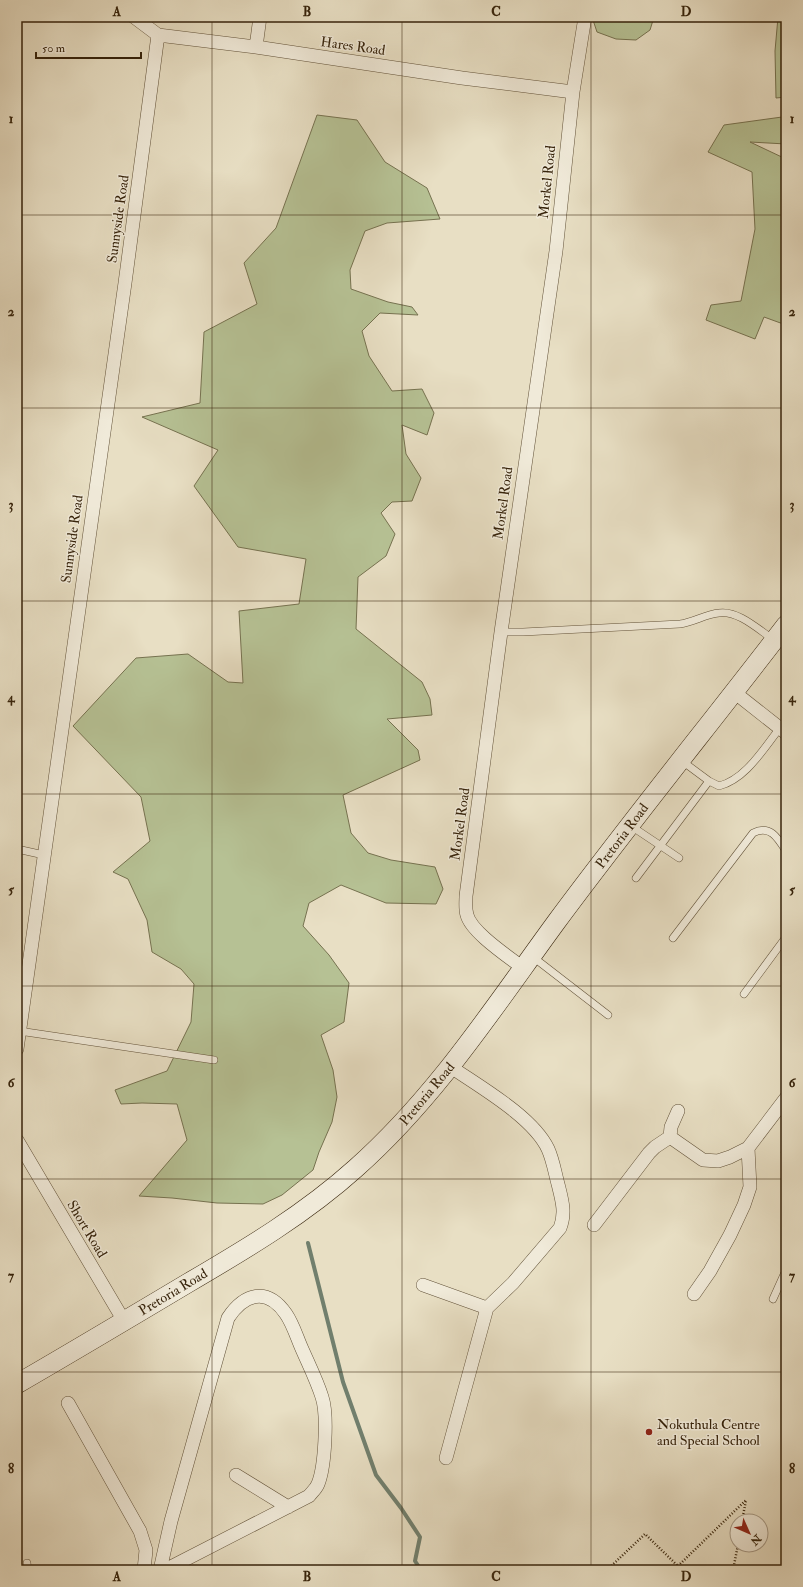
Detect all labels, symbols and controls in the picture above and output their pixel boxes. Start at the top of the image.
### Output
text: A [112,4,122,20]
text: B [303,4,311,20]
text: C [491,4,501,20]
text: D [681,4,692,20]
street label: Hares Road [320,33,387,59]
scale bar [36,34,141,60]
text: 50 m [42,41,66,56]
text: 1 [9,111,14,127]
text: 1 [790,111,795,127]
street label: Morkel Road [535,145,559,219]
street label: Sunnyside Road [103,174,134,264]
text: 2 [8,304,15,320]
text: 2 [789,304,796,320]
street label: Morkel Road [489,465,517,540]
street label: Sunnyside Road [57,494,88,584]
text: 3 [9,497,14,513]
text: 3 [790,497,795,513]
text: 4 [6,690,15,706]
text: 4 [787,690,796,706]
street label: Morkel Road [446,786,474,861]
street label: Pretoria Road [592,800,652,872]
text: 5 [8,882,14,898]
text: 5 [789,882,795,898]
street label: Pretoria Road [396,1059,458,1129]
text: 6 [8,1075,16,1091]
text: 6 [789,1075,797,1091]
street label: Short Road [63,1197,111,1261]
street label: Pretoria Road [136,1265,211,1319]
text: 7 [8,1268,15,1284]
text: 7 [789,1268,796,1284]
place label: Nokuthula Centre and Special School [657,1416,760,1450]
marker: Nokuthula Centre and Special School [644,1427,654,1437]
text: 8 [8,1461,14,1477]
text: 8 [789,1461,795,1477]
north arrow [729,1513,769,1553]
text: N [747,1531,765,1549]
text: A [112,1569,122,1585]
text: B [303,1569,311,1585]
text: C [491,1569,501,1585]
text: D [681,1569,692,1585]

